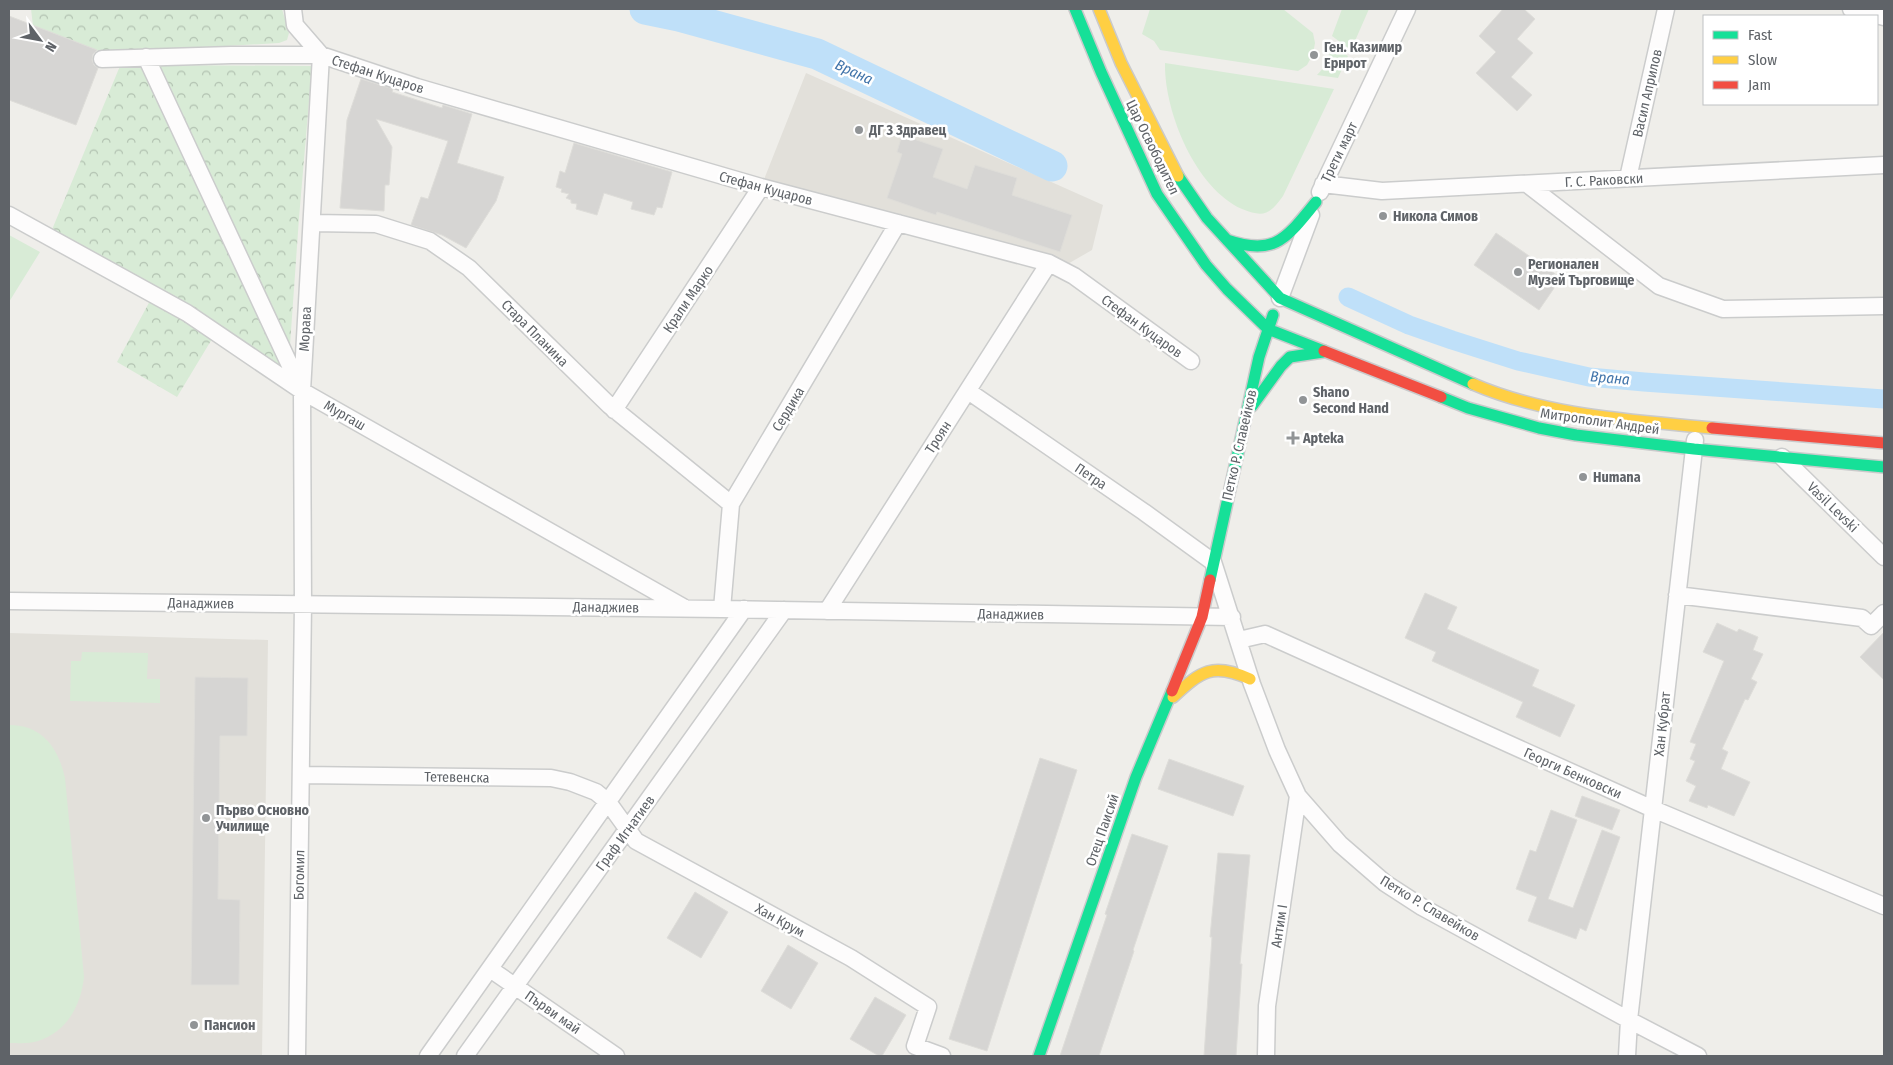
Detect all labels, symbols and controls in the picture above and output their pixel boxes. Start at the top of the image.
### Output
north arrow [15,15,65,65]
legend [1703,15,1878,105]
text: Fast [1748,26,1772,44]
text: N [41,39,60,55]
place label: Ген. Казимир Ернрот [1324,39,1402,72]
street label: Васил Априлов [1629,47,1666,139]
marker: Ген. Казимир Ернрот [1308,49,1320,61]
text: Slow [1748,51,1777,69]
street label: Стефан Куцаров [330,52,426,97]
water label: Врана [832,55,876,89]
text: Jam [1748,76,1771,94]
street label: Цар Освободител [1122,97,1183,197]
street label: Трети март [1318,119,1362,185]
place label: ДГ 3 Здравец [868,122,947,139]
marker: ДГ 3 Здравец [853,124,865,136]
street label: Стефан Куцаров [717,168,815,209]
street label: Г. С. Раковски [1564,170,1644,191]
place label: Никола Симов [1393,208,1478,225]
marker: Никола Симов [1377,210,1389,222]
place label: Регионален Музей Търговище [1528,256,1634,289]
street label: Крали Марко [660,262,717,336]
marker: Регионален Музей Търговище [1512,266,1524,278]
street label: Стефан Куцаров [1098,291,1186,362]
street label: Стара Планина [498,296,572,370]
street label: Морава [296,306,315,352]
water label: Врана [1589,367,1631,389]
street label: Сердика [769,384,808,435]
place label: Shano Second Hand [1313,384,1389,417]
street label: Петко Р. Славейков [1218,388,1260,502]
marker: Shano Second Hand [1297,394,1309,406]
street label: Мургаш [321,397,369,434]
street label: Митрополит Андрей [1539,405,1661,438]
street label: Троян [922,418,955,457]
place label: Apteka [1302,430,1344,447]
marker: Apteka [1287,432,1299,444]
street label: Петра [1071,460,1110,493]
place label: Humana [1593,469,1641,486]
marker: Humana [1577,471,1589,483]
street label: Vasil Levski [1803,479,1862,536]
street label: Данаджиев [167,594,234,613]
street label: Данаджиев [572,598,639,617]
street label: Данаджиев [977,605,1044,624]
street label: Хан Кубрат [1651,691,1674,757]
street label: Георги Бенковски [1521,744,1624,803]
street label: Тетевенска [424,768,490,787]
street label: Граф Игнатиев [592,792,659,874]
street label: Отец Паисий [1082,792,1123,869]
place label: Първо Основно Училище [215,802,310,835]
marker: Първо Основно Училище [200,812,212,824]
street label: Богомил [291,850,308,900]
street label: Петко Р. Славейков [1377,872,1483,945]
street label: Хан Крум [752,900,807,941]
street label: Антим I [1268,903,1291,949]
street label: Първи май [522,987,584,1038]
place label: Пансион [204,1017,255,1034]
marker: Пансион [188,1019,200,1031]

